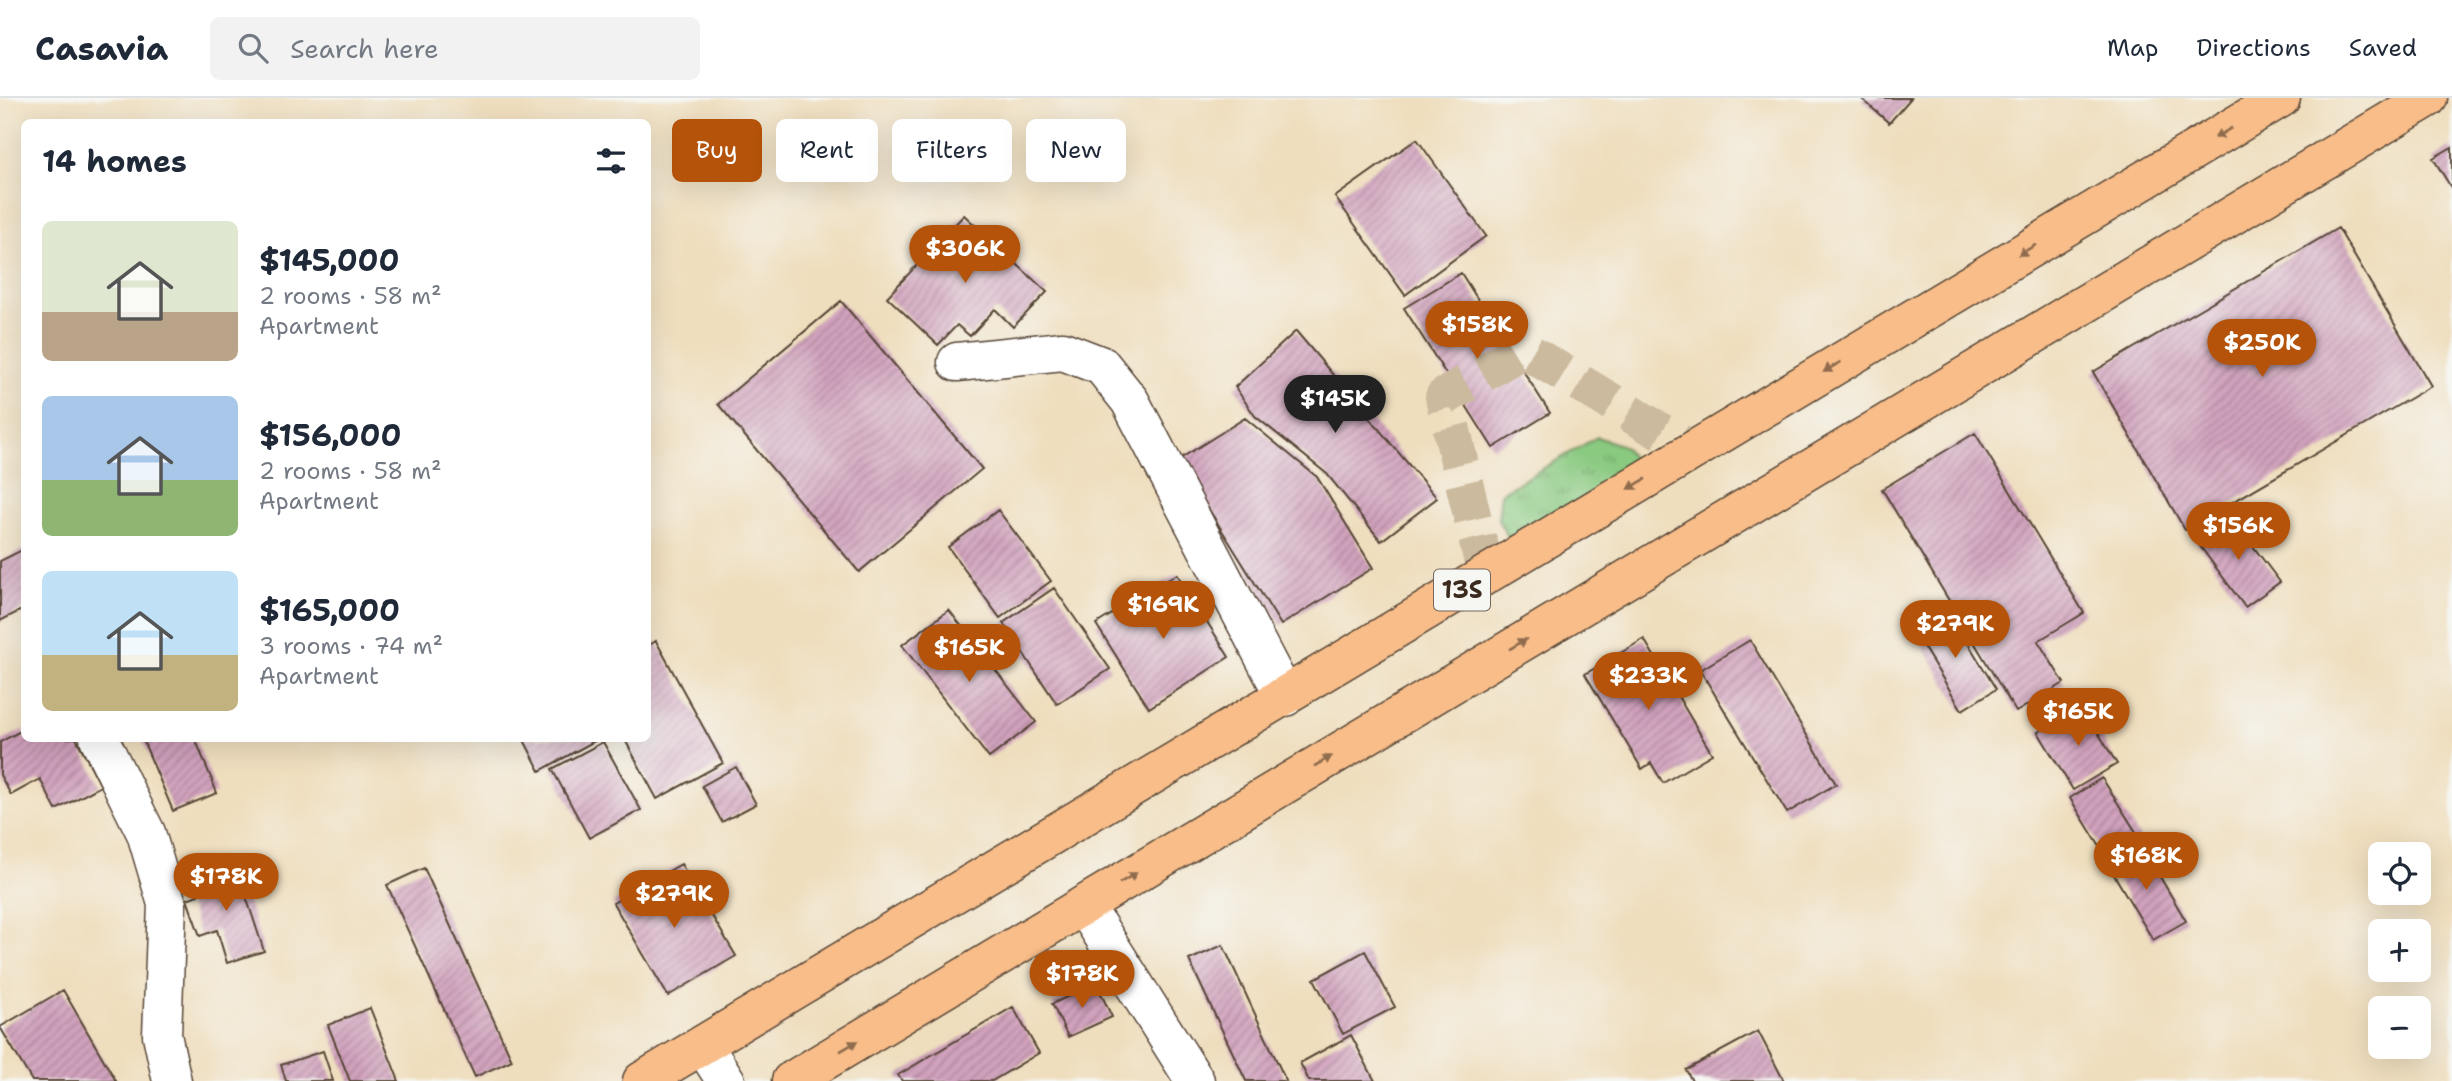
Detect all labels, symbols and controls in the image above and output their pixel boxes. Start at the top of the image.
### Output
search box [210,17,700,80]
text: Casavia [35,26,168,71]
icon: search [234,29,272,67]
text: Search here [290,31,439,66]
text: Map [2107,32,2158,64]
text: Directions [2196,32,2311,64]
text: Saved [2349,32,2417,64]
chip: Buy [672,119,762,182]
chip: Rent [776,119,878,182]
chip: Filters [892,119,1012,182]
chip: New [1026,119,1126,182]
one-way arrow [2213,127,2232,139]
text: 14 homes [42,141,187,182]
icon: filters [592,142,630,180]
pin: $306K [916,226,1014,285]
text: $306K [925,233,1005,263]
text: $145,000 [259,240,400,281]
one-way arrow [2018,244,2037,256]
icon: home [98,249,182,333]
text: 2 rooms · 58 m² [259,281,442,311]
pin: $158K [1428,302,1526,361]
text: $158K [1441,309,1513,339]
text: Apartment [259,311,379,341]
pin: $250K [2213,320,2311,379]
text: $250K [2223,327,2301,357]
one-way arrow [1823,361,1842,374]
pin: $145K [1286,376,1384,435]
text: $145K [1300,383,1370,413]
text: $156,000 [259,415,401,456]
icon: home [98,424,182,508]
text: 2 rooms · 58 m² [259,456,442,486]
one-way arrow [1628,478,1647,491]
text: Apartment [259,486,379,516]
pin: $156K [2189,503,2287,562]
text: $156K [2202,510,2274,540]
road number: 13S [1434,570,1490,610]
pin: $169K [1114,582,1212,641]
text: $169K [1127,589,1199,619]
text: $165,000 [259,590,400,631]
icon: home [98,599,182,683]
pin: $279K [1906,601,2004,660]
text: $279K [1916,608,1994,638]
pin: $165K [920,624,1018,684]
text: 3 rooms · 74 m² [259,631,443,661]
text: $165K [934,632,1004,662]
one-way arrow [1509,638,1528,651]
pin: $233K [1599,652,1697,712]
text: $233K [1609,660,1687,690]
text: Apartment [259,661,379,691]
pin: $165K [2029,688,2127,748]
text: $165K [2043,696,2113,726]
one-way arrow [1314,755,1333,768]
pin: $168K [2097,832,2195,892]
text: $168K [2110,840,2182,870]
map controls [2368,842,2431,1059]
button: locate [2368,842,2431,905]
pin: $178K [177,854,275,913]
text: $178K [190,861,262,891]
pin: $279K [625,870,723,930]
one-way arrow [1119,872,1138,885]
text: $279K [635,878,713,908]
button: + [2368,919,2431,982]
pin: $178K [1033,950,1131,1010]
text: $178K [1046,958,1118,988]
button: − [2368,996,2431,1059]
one-way arrow [840,1040,859,1052]

